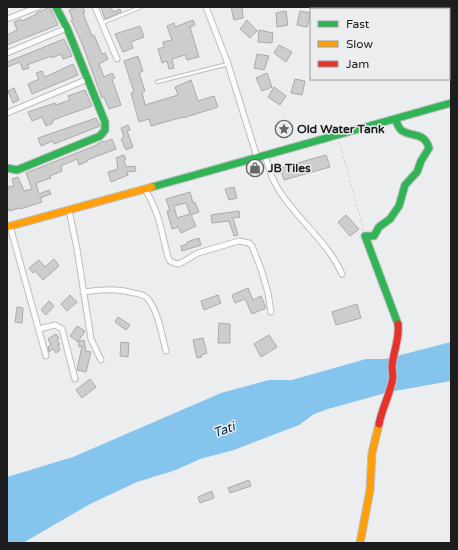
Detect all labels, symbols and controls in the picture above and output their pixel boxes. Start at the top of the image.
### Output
legend [310,8,450,80]
text: Fast [346,17,370,31]
text: Slow [346,37,373,51]
text: Jam [346,57,369,71]
place icon: Old Water Tank [274,119,294,139]
place label: Old Water Tank [297,122,385,136]
shop icon: JB Tiles [245,158,265,178]
place label: JB Tiles [267,161,311,175]
water label: Tati [211,418,239,441]

